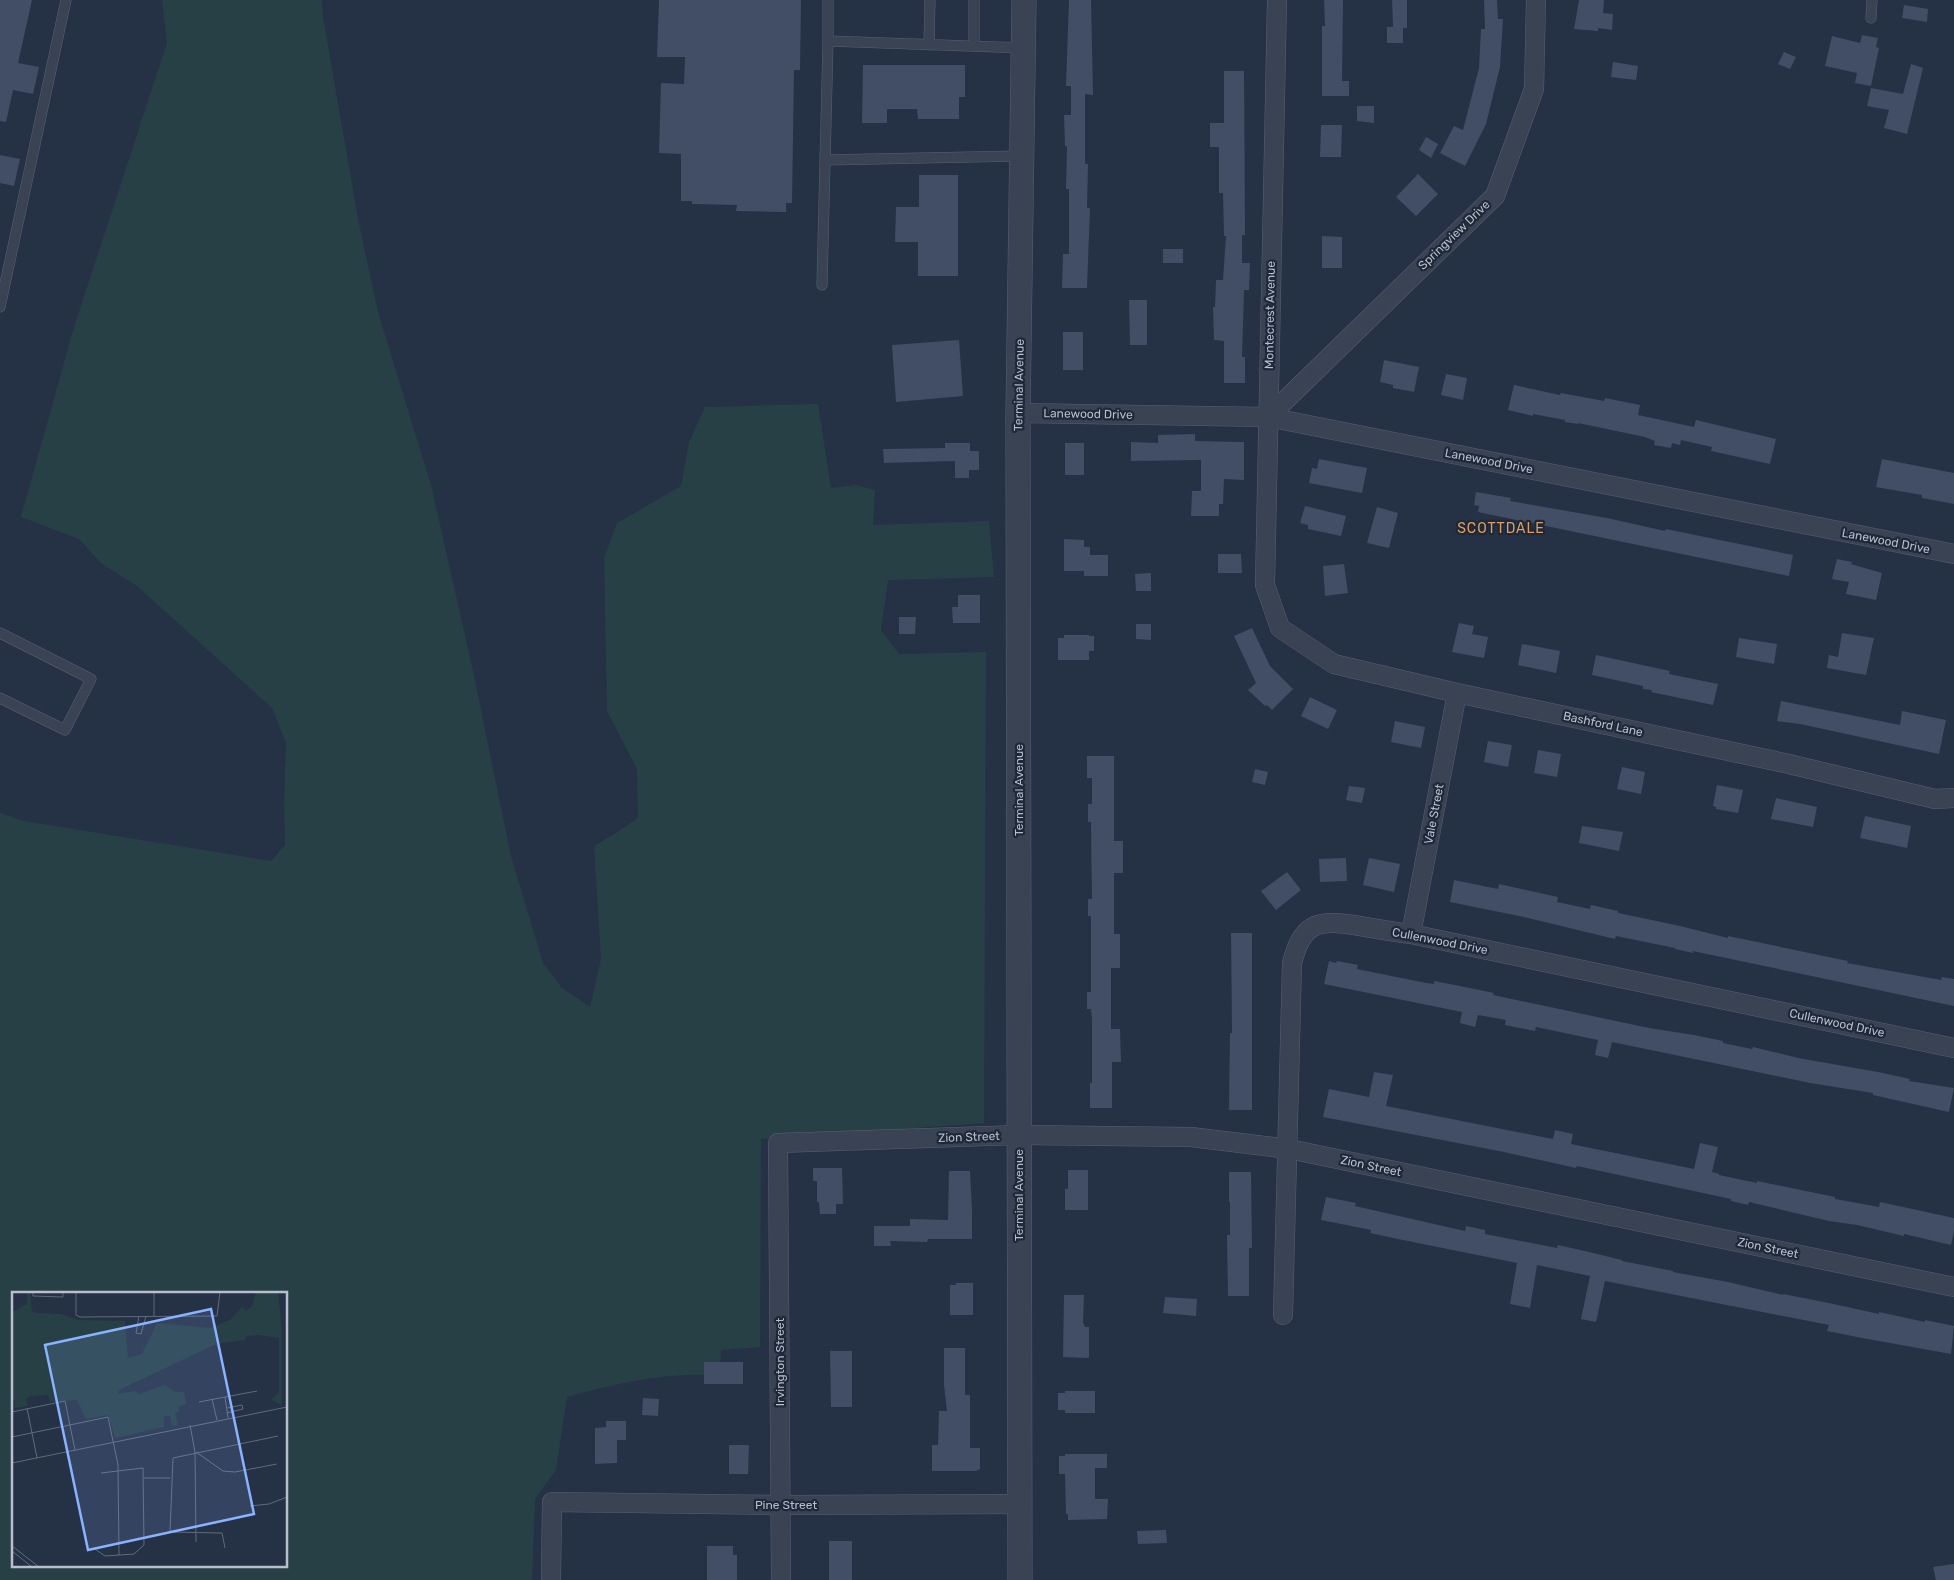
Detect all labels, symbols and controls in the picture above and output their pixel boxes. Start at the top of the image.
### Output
street label: Springview Drive [1415,197,1493,273]
street label: Montecrest Avenue [1262,260,1278,369]
street label: Terminal Avenue [1011,339,1027,431]
street label: Lanewood Drive [1043,406,1133,422]
street label: Lanewood Drive [1444,446,1534,476]
district label: SCOTTDALE [1457,520,1545,537]
street label: Lanewood Drive [1841,526,1931,556]
street label: Bashford Lane [1562,709,1644,739]
street label: Terminal Avenue [1012,744,1026,836]
street label: Vale Street [1421,782,1447,845]
street label: Cullenwood Drive [1391,925,1489,957]
street label: Cullenwood Drive [1788,1006,1886,1040]
street label: Zion Street [938,1129,1000,1145]
street label: Terminal Avenue [1012,1149,1026,1241]
street label: Zion Street [1339,1153,1403,1179]
street label: Zion Street [1736,1235,1800,1261]
inset map [12,1292,288,1568]
street label: Irvington Street [773,1318,787,1406]
street label: Pine Street [755,1498,817,1512]

